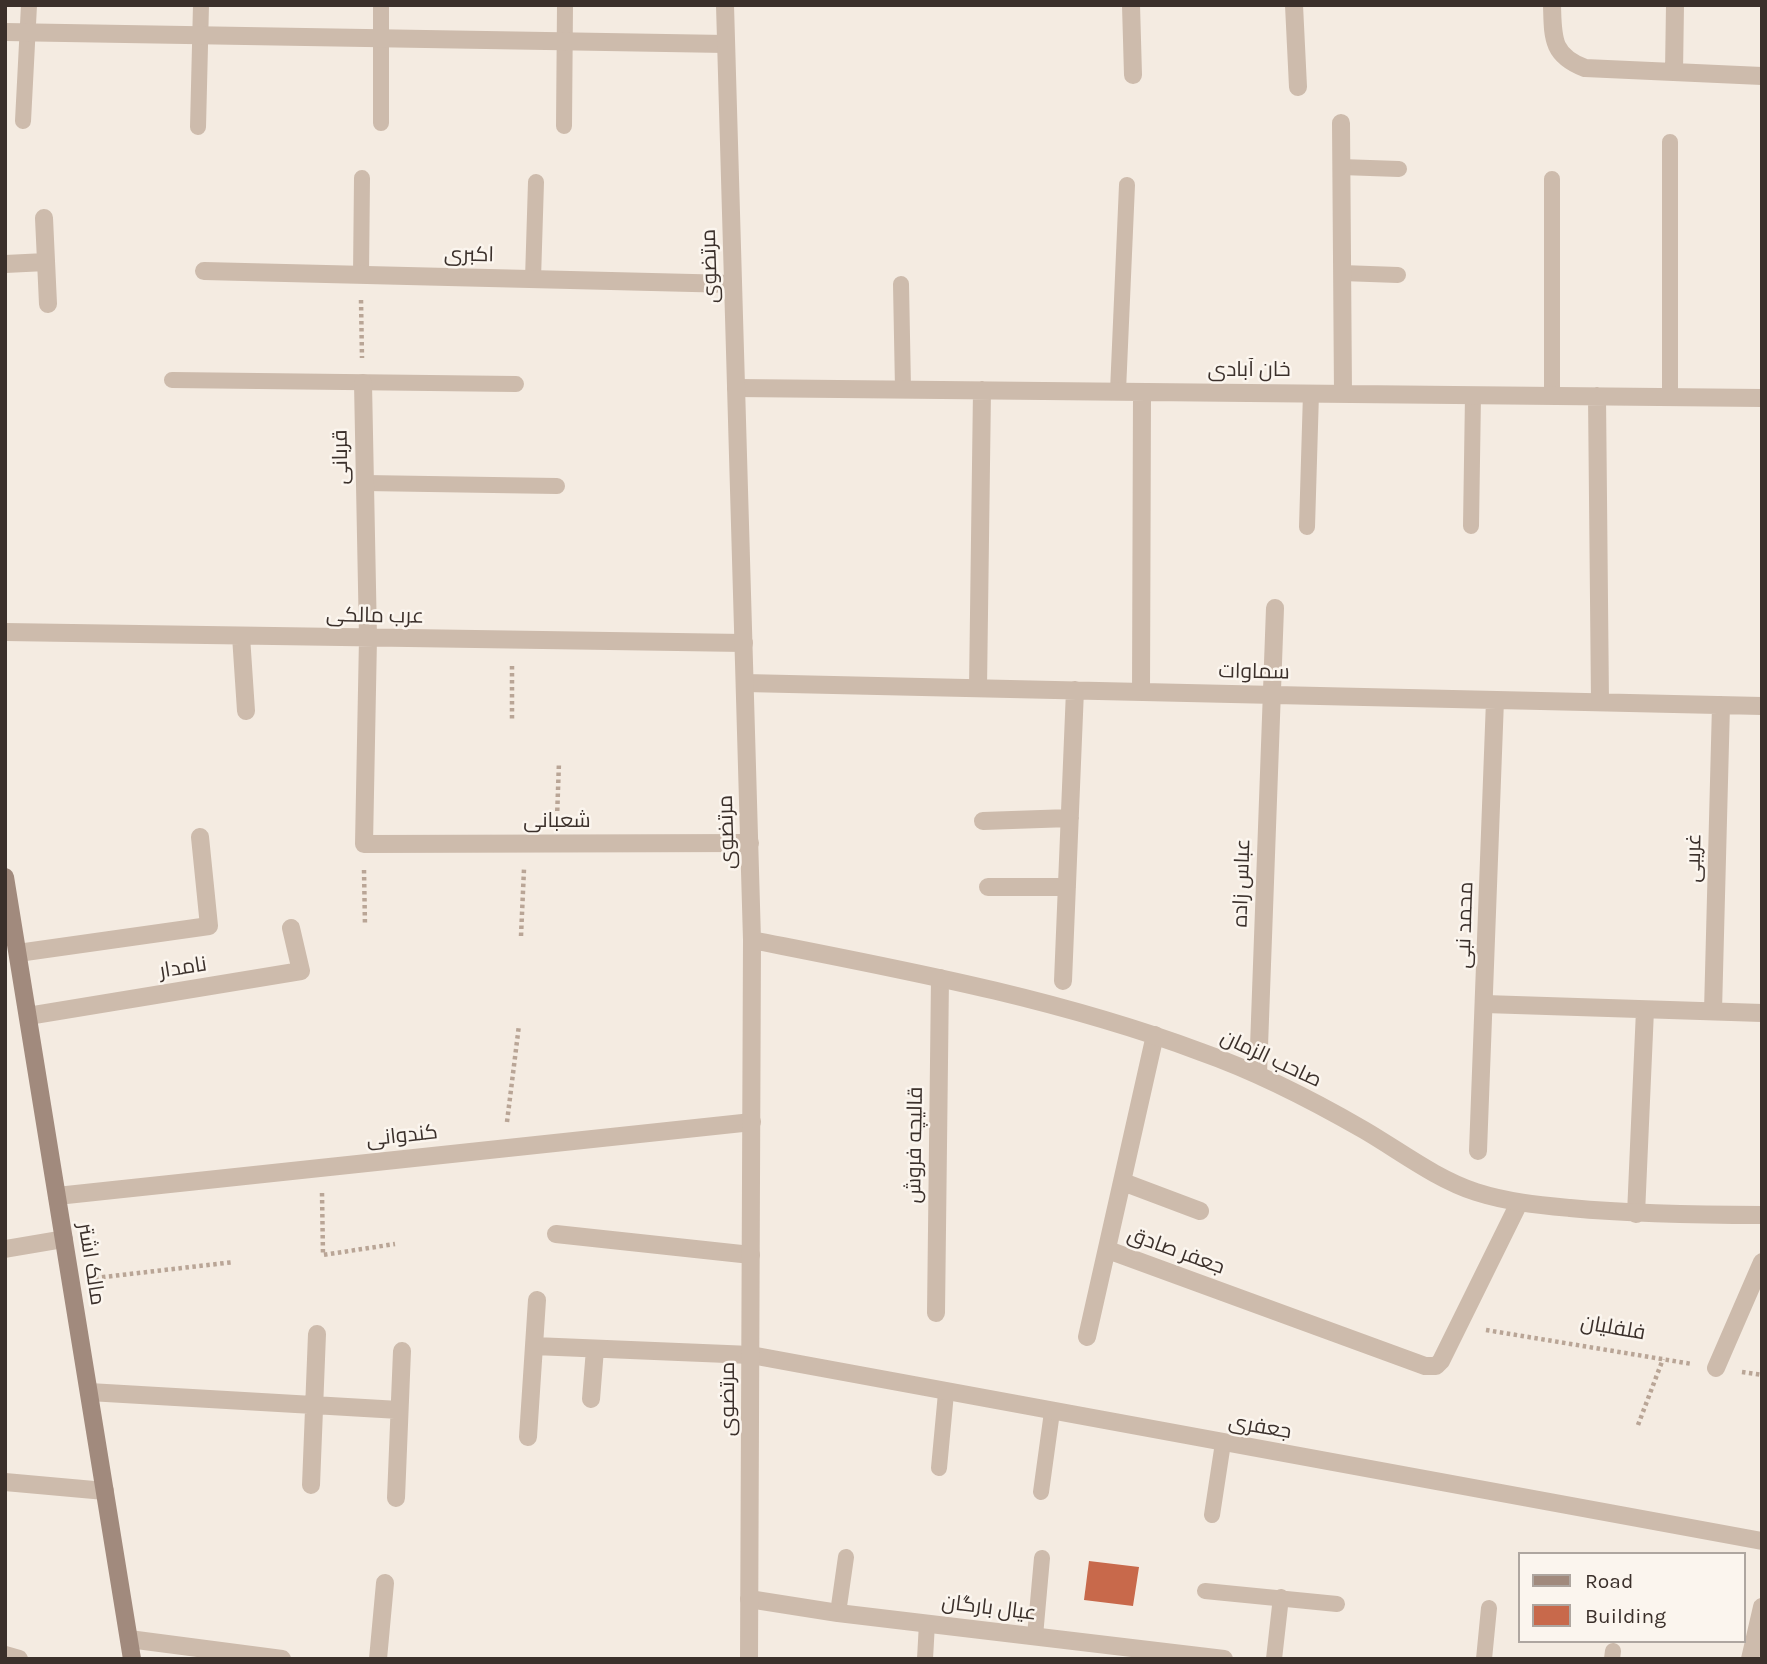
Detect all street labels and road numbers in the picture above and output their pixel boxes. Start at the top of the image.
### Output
street label: مرتضوی [696,228,724,304]
street label: اکبری [444,242,494,268]
street label: خان آبادی [1207,357,1291,383]
street label: قربانی [328,429,354,485]
street label: عرب مالکی [326,603,424,629]
street label: سماوات [1218,659,1290,685]
street label: مرتضوی [713,794,741,870]
street label: شعبانی [523,808,591,834]
street label: غریبی [1681,833,1707,883]
street label: عباس زاده [1228,838,1256,928]
street label: محمد نبی [1451,881,1479,969]
street label: نامدار [157,952,209,984]
street label: صاحب الزمان [1216,1025,1326,1093]
street label: قالیچه فروش [901,1086,929,1204]
street label: کندوانی [365,1120,439,1152]
street label: مالک اشتر [72,1221,110,1307]
street label: جعفر صادق [1124,1222,1228,1280]
street label: فلفلیان [1579,1310,1647,1346]
street label: مرتضوی [715,1362,741,1436]
street label: جعفری [1227,1409,1293,1445]
street label: عیال بارگان [940,1590,1038,1626]

